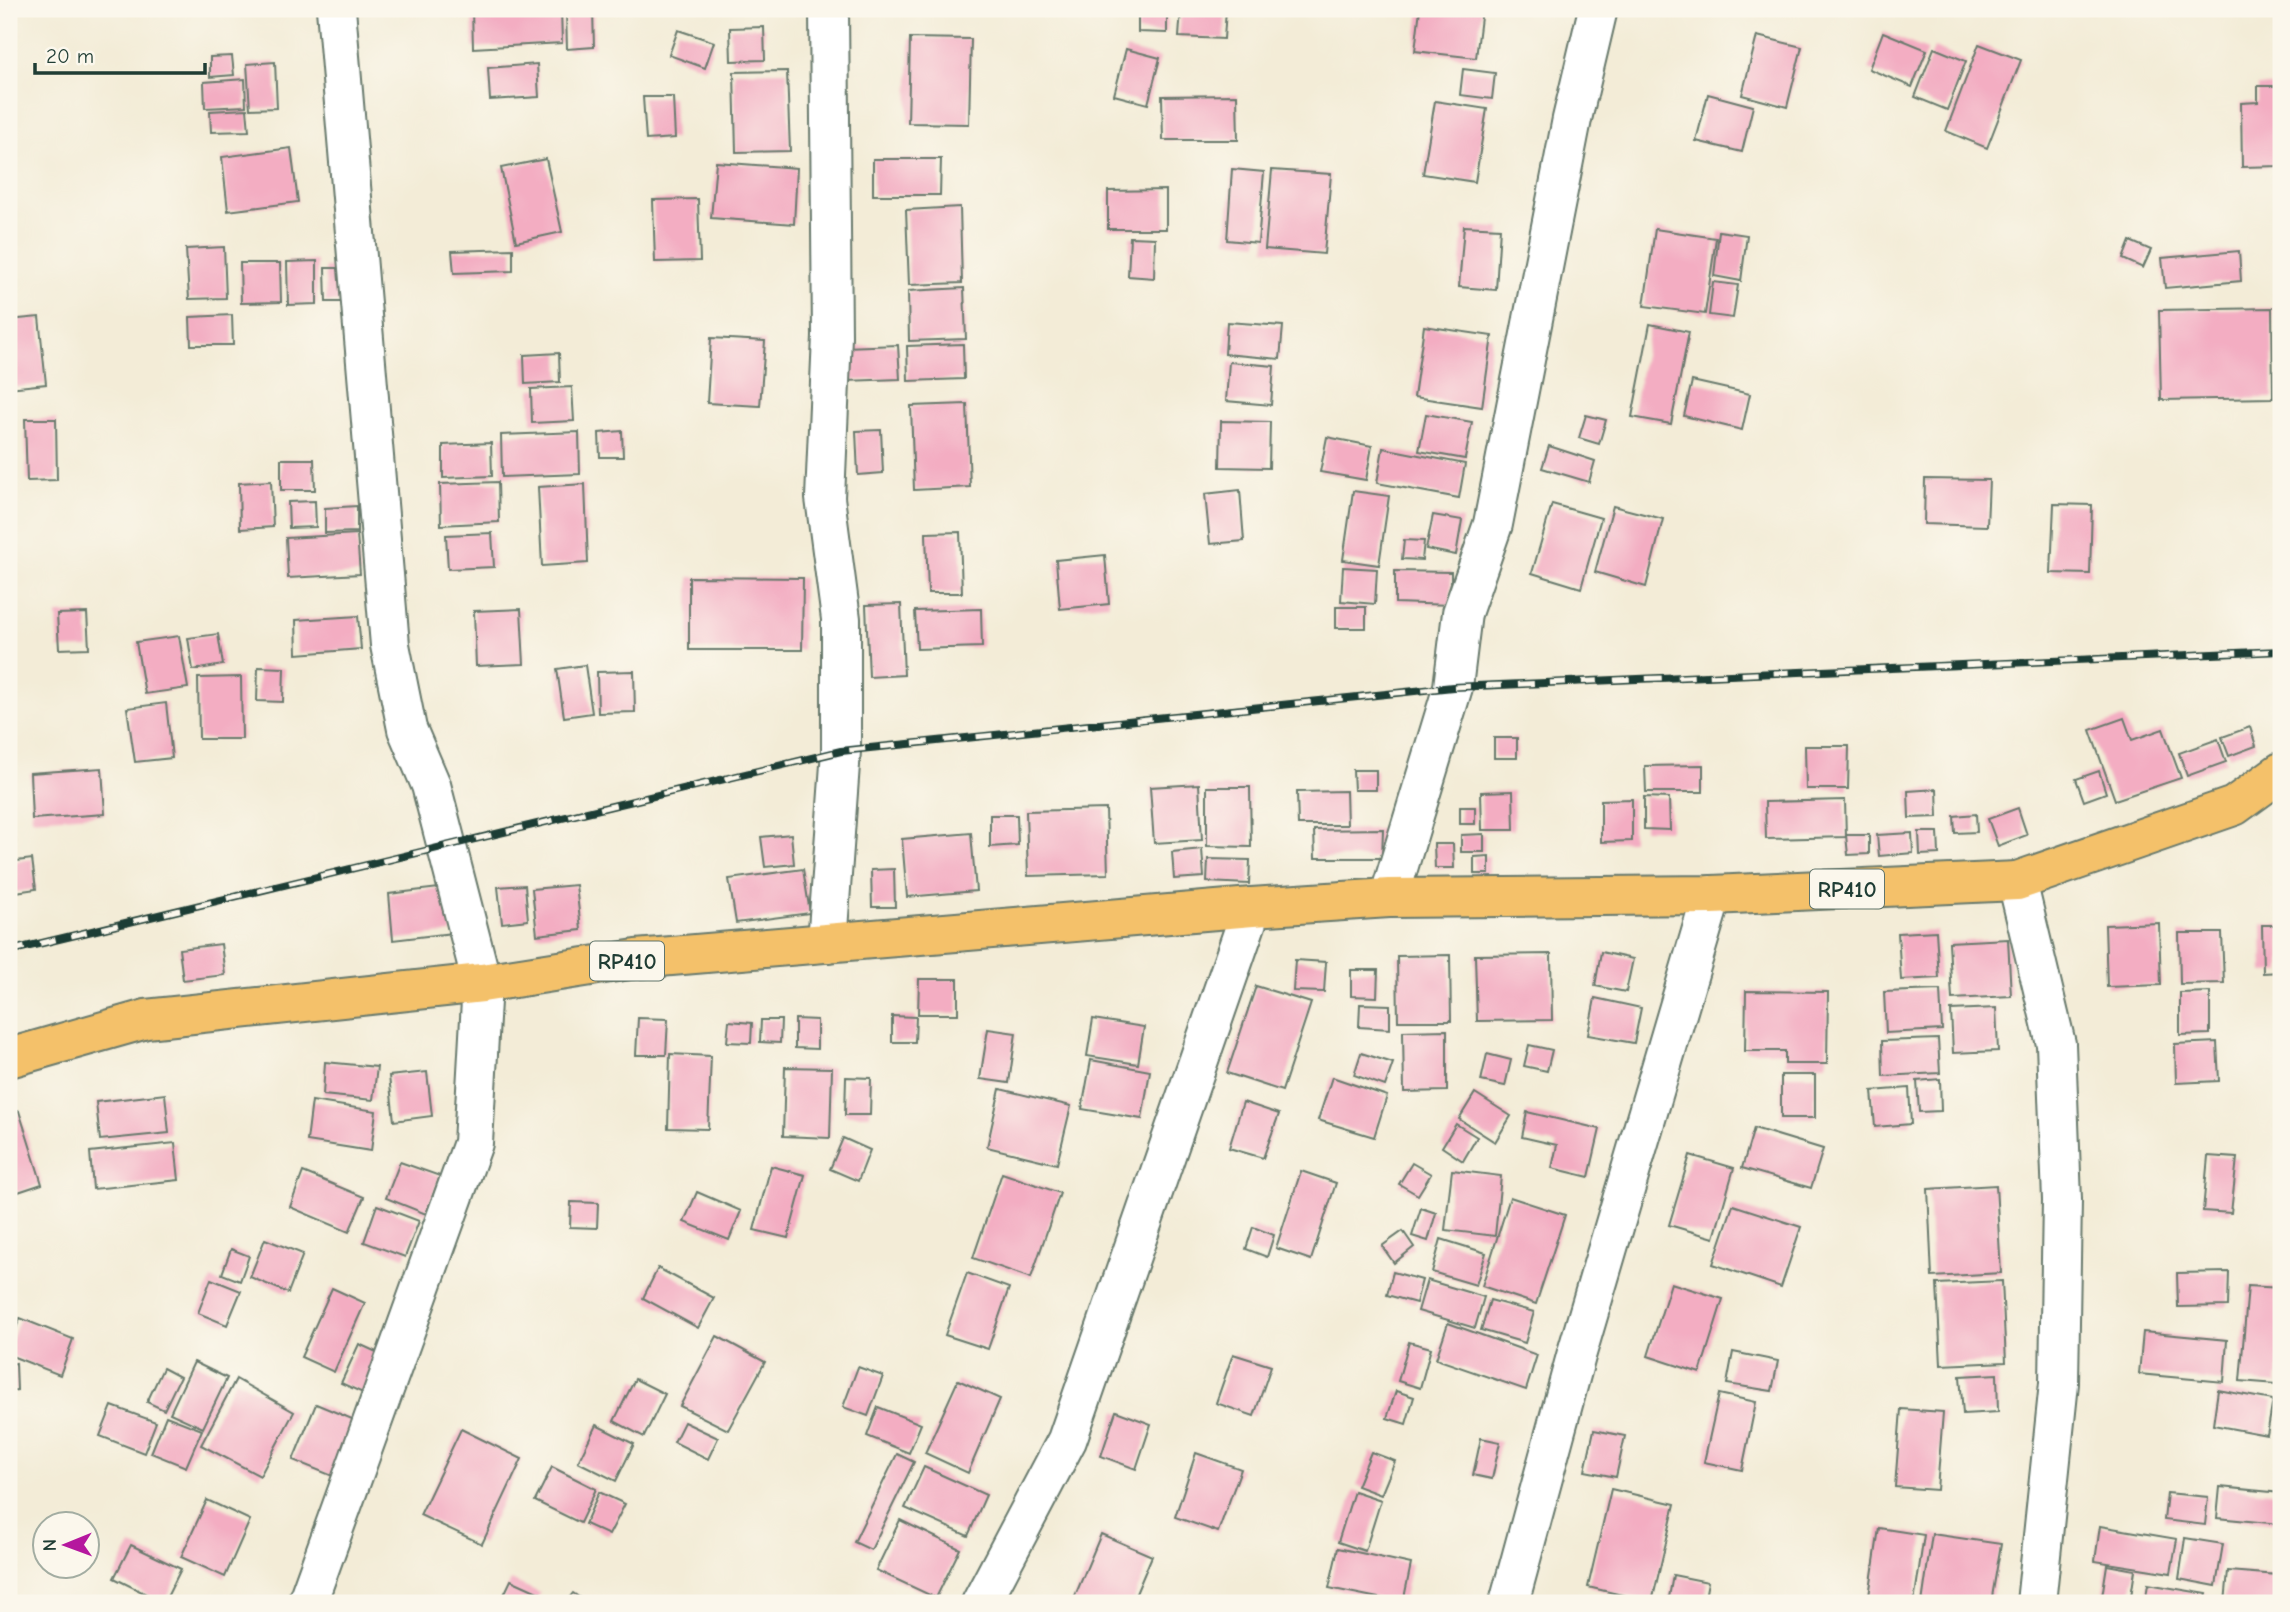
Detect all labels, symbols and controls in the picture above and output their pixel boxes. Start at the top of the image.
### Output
scale bar [35,32,205,76]
text: 20 m [46,44,94,68]
road number: RP410 [1810,870,1884,908]
road number: RP410 [590,942,664,980]
north arrow [32,1510,102,1580]
text: N [39,1539,61,1552]

